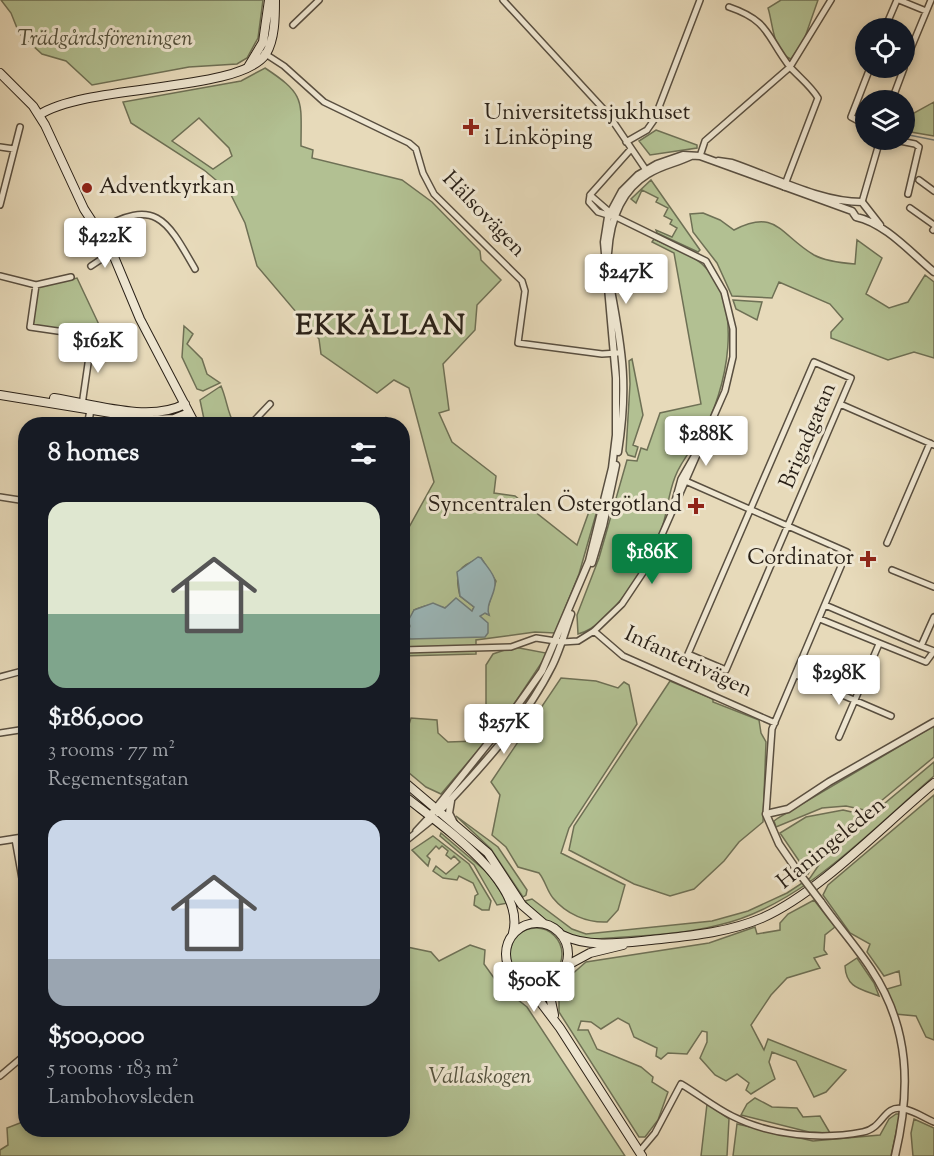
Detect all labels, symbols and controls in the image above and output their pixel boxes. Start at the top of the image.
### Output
map controls [855,18,915,150]
button: locate [855,18,915,78]
park label: Trädgårdsföreningen [17,24,193,56]
button: layers [855,90,915,150]
place label: Universitetssjukhuset i Linköping [484,98,691,155]
marker: Universitetssjukhuset i Linköping [462,118,480,136]
street label: Hälsovägen [434,165,532,265]
place label: Adventkyrkan [99,172,235,204]
marker: Adventkyrkan [80,181,94,195]
pin: $422K [63,218,147,269]
text: $422K [78,223,132,252]
pin: $247K [584,254,668,305]
text: $247K [599,259,653,288]
district label: EKKÄLLAN [295,307,467,347]
pin: $162K [56,323,140,374]
text: $162K [72,328,124,357]
street label: Brigadgatan [772,378,846,494]
pin: $288K [664,416,748,467]
text: $288K [679,421,733,450]
text: 8 homes [48,435,139,472]
icon: filters [347,437,380,470]
place label: Syncentralen Östergötland [427,489,682,522]
marker: Syncentralen Östergötland [687,497,705,515]
pin: $186K [610,534,694,585]
text: $186K [626,539,678,568]
icon: home [160,541,268,649]
place label: Cordinator [747,543,854,575]
marker: Cordinator [859,550,877,568]
street label: Infanterivägen [619,619,757,707]
pin: $298K [797,655,881,706]
text: $298K [812,660,866,689]
text: $186,000 [48,700,143,737]
pin: $257K [462,704,546,755]
text: $257K [478,709,530,738]
text: 3 rooms · 77 m² [48,737,175,766]
text: Regementsgatan [48,766,189,795]
street label: Haningeleden [771,790,893,898]
icon: home [160,859,268,967]
pin: $500K [492,962,576,1013]
text: $500K [507,967,561,996]
text: $500,000 [48,1018,145,1055]
text: 5 rooms · 183 m² [48,1055,179,1084]
park label: Vallaskogen [428,1062,532,1094]
text: Lambohovsleden [48,1084,195,1113]

